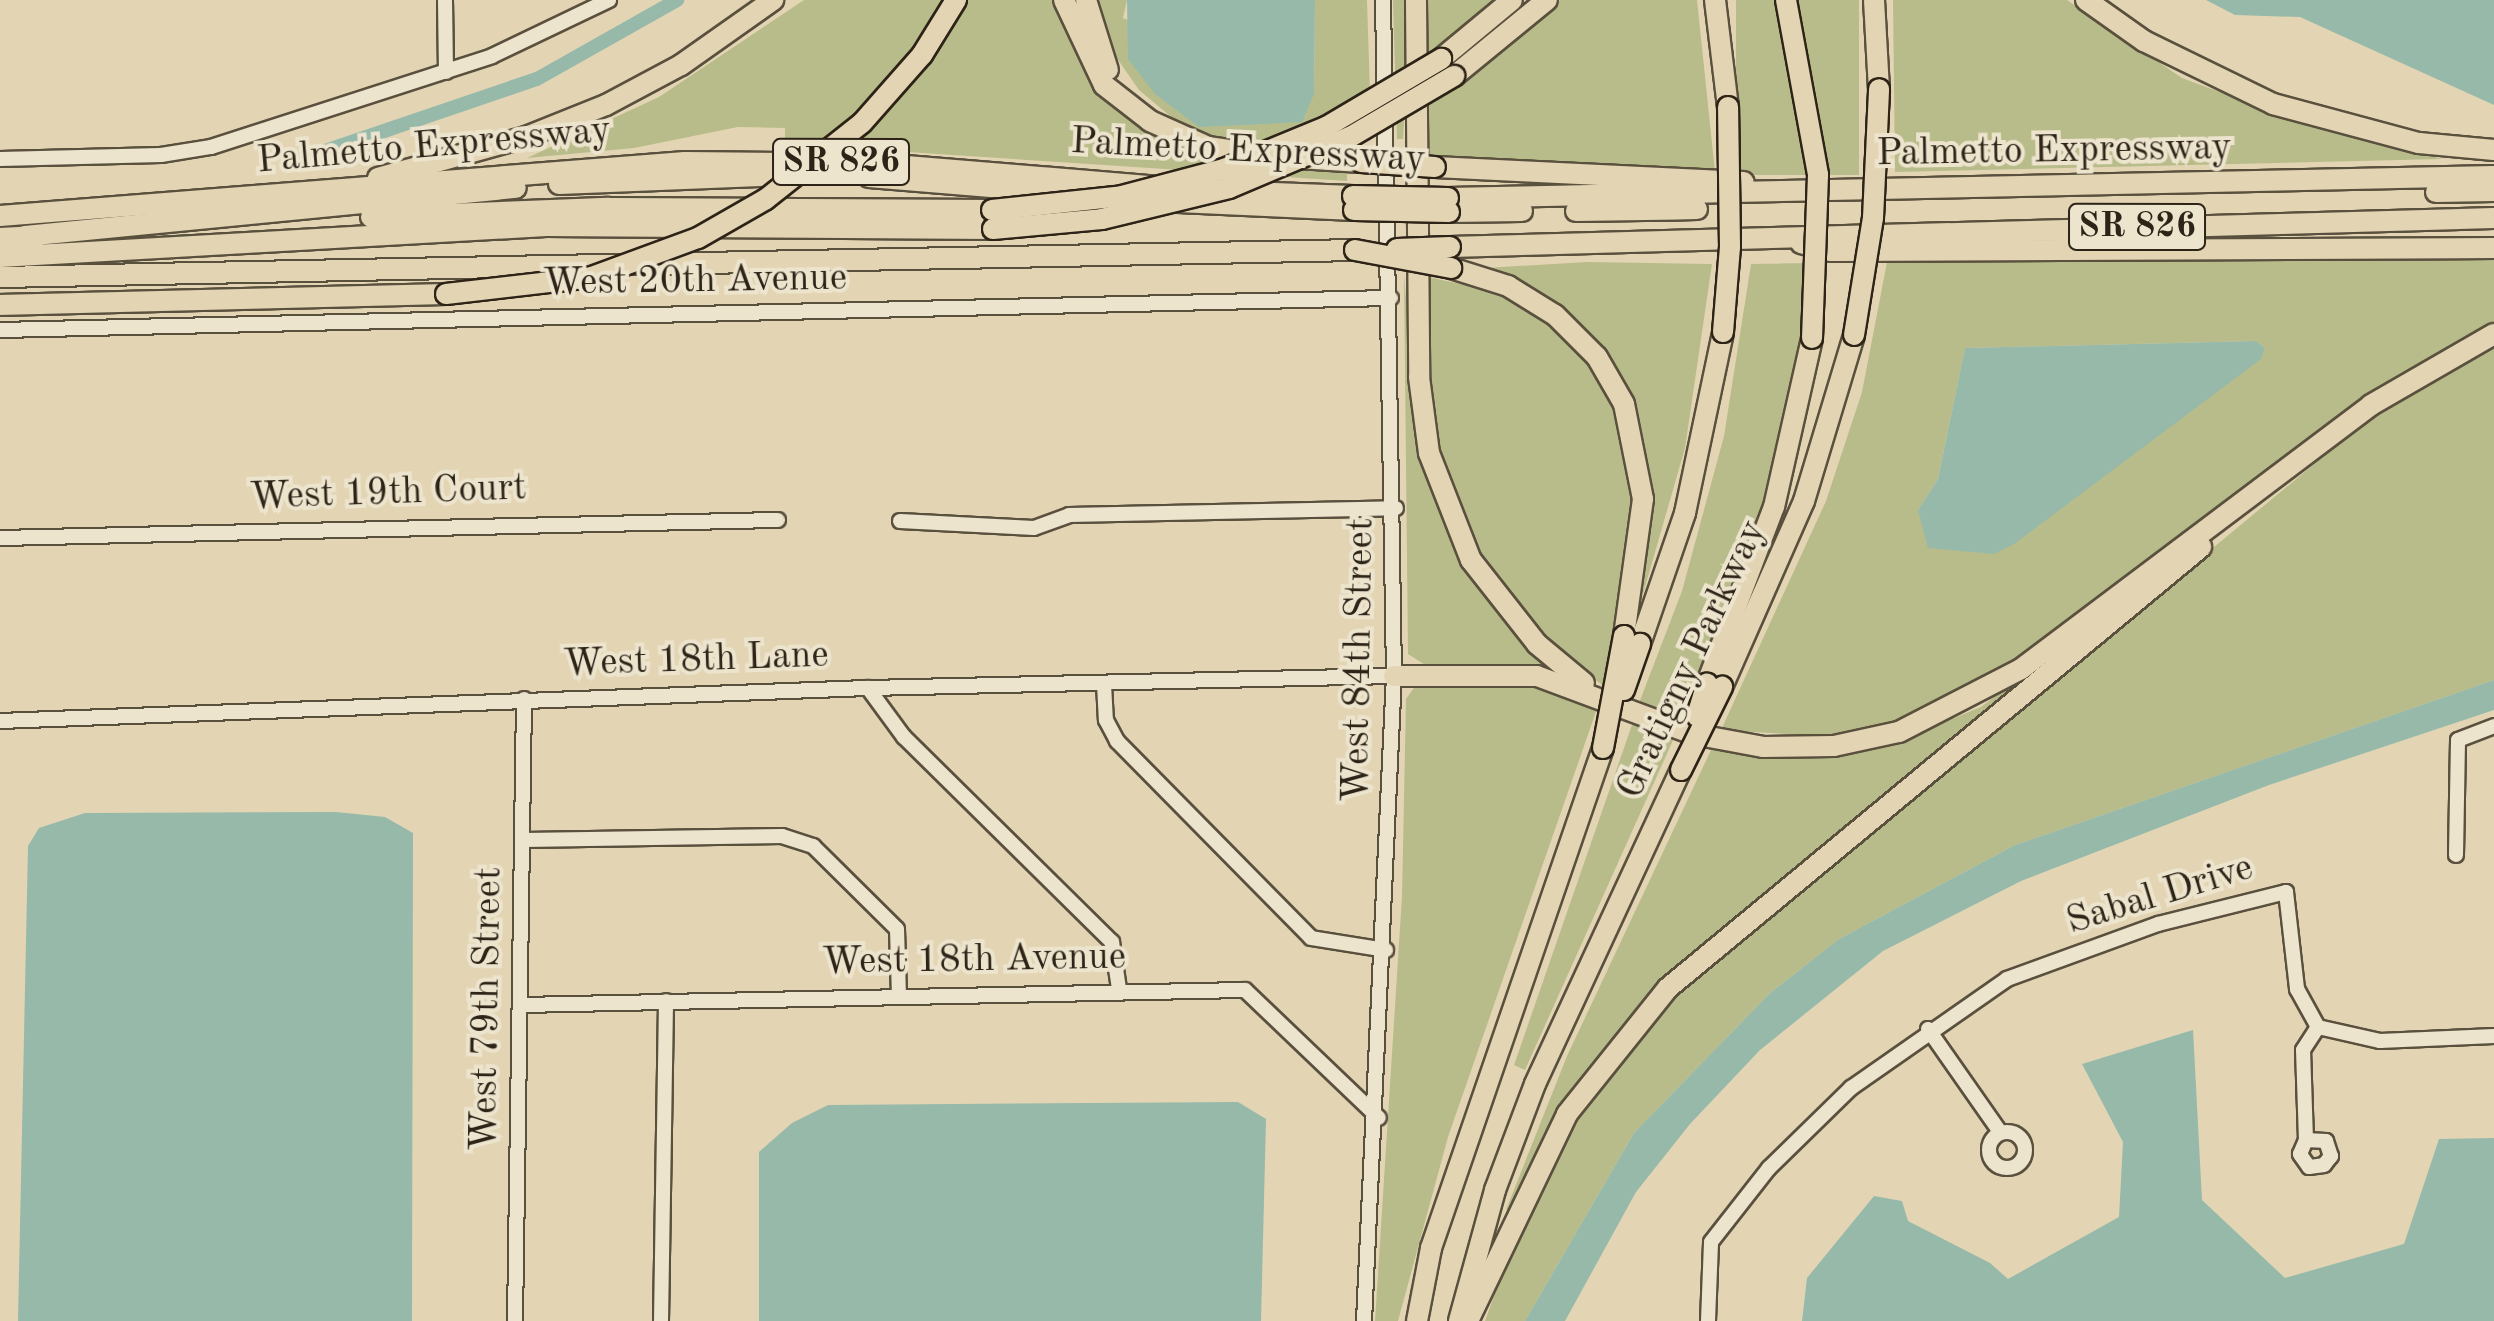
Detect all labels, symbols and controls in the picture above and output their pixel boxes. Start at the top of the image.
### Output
street label: Palmetto Expressway [255,109,613,185]
street label: Palmetto Expressway [1069,120,1427,184]
street label: Palmetto Expressway [1876,126,2232,178]
road number: SR 826 [771,132,911,192]
road number: SR 826 [2067,197,2207,257]
street label: West 20th Avenue [543,257,847,307]
street label: West 19th Court [249,466,527,522]
street label: Gratigny Parkway [1609,514,1777,806]
street label: West 84th Street [1335,518,1385,802]
street label: West 18th Lane [562,634,830,688]
street label: Sabal Drive [2061,846,2259,946]
street label: West 79th Street [463,867,513,1151]
street label: West 18th Avenue [822,936,1126,986]

